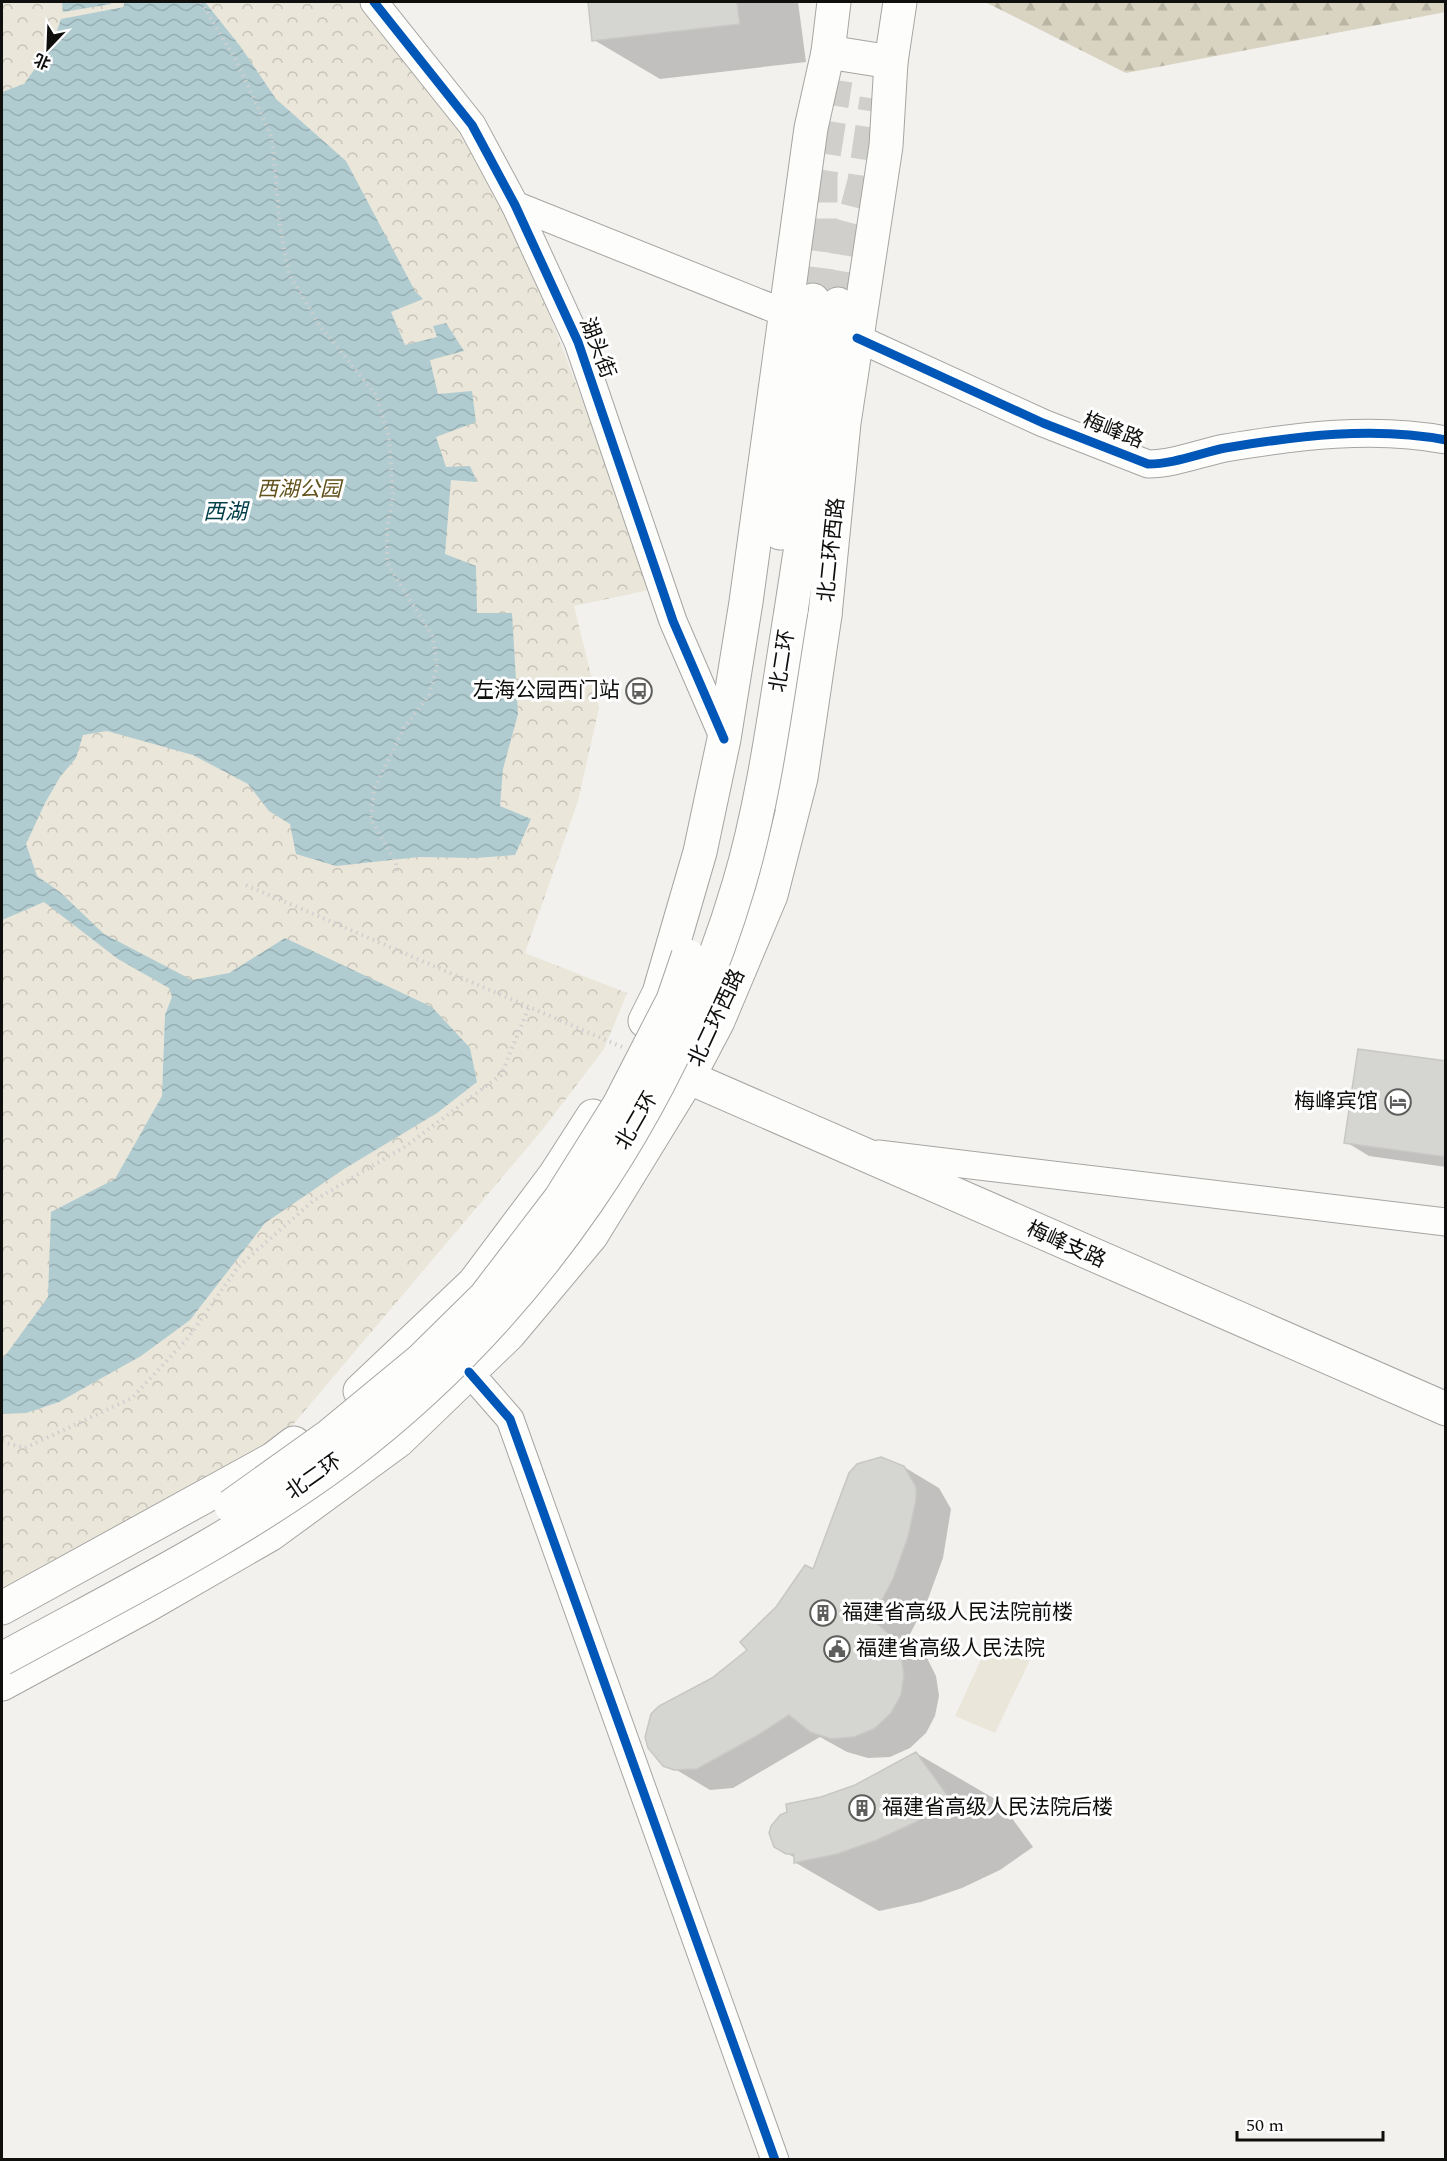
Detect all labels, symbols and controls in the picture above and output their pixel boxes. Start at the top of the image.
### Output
north arrow [18,18,78,78]
text: 北 [30,47,55,75]
street label: 湖头街 [571,313,623,383]
street label: 梅峰路 [1078,405,1148,457]
park label: 西湖公园 [257,474,344,506]
water label: 西湖 [203,496,250,529]
street label: 北二环西路 [811,496,853,604]
street label: 北二环 [762,627,804,695]
place label: 左海公园西门站 [473,675,620,707]
bus stop icon: 左海公园西门站 [624,676,654,706]
street label: 北二环西路 [680,964,754,1072]
street label: 北二环 [607,1086,667,1156]
place label: 梅峰宾馆 [1294,1086,1378,1118]
hotel icon: 梅峰宾馆 [1383,1087,1413,1117]
street label: 梅峰支路 [1021,1213,1111,1277]
street label: 北二环 [279,1446,349,1508]
place label: 福建省高级人民法院前楼 [842,1597,1073,1629]
building icon: 福建省高级人民法院前楼 [808,1598,838,1628]
place label: 福建省高级人民法院 [856,1633,1045,1665]
public building icon: 福建省高级人民法院 [822,1634,852,1664]
place label: 福建省高级人民法院后楼 [882,1792,1113,1824]
building icon: 福建省高级人民法院后楼 [847,1793,877,1823]
scale bar [1237,2104,1382,2142]
text: 50 m [1246,2112,1284,2139]

